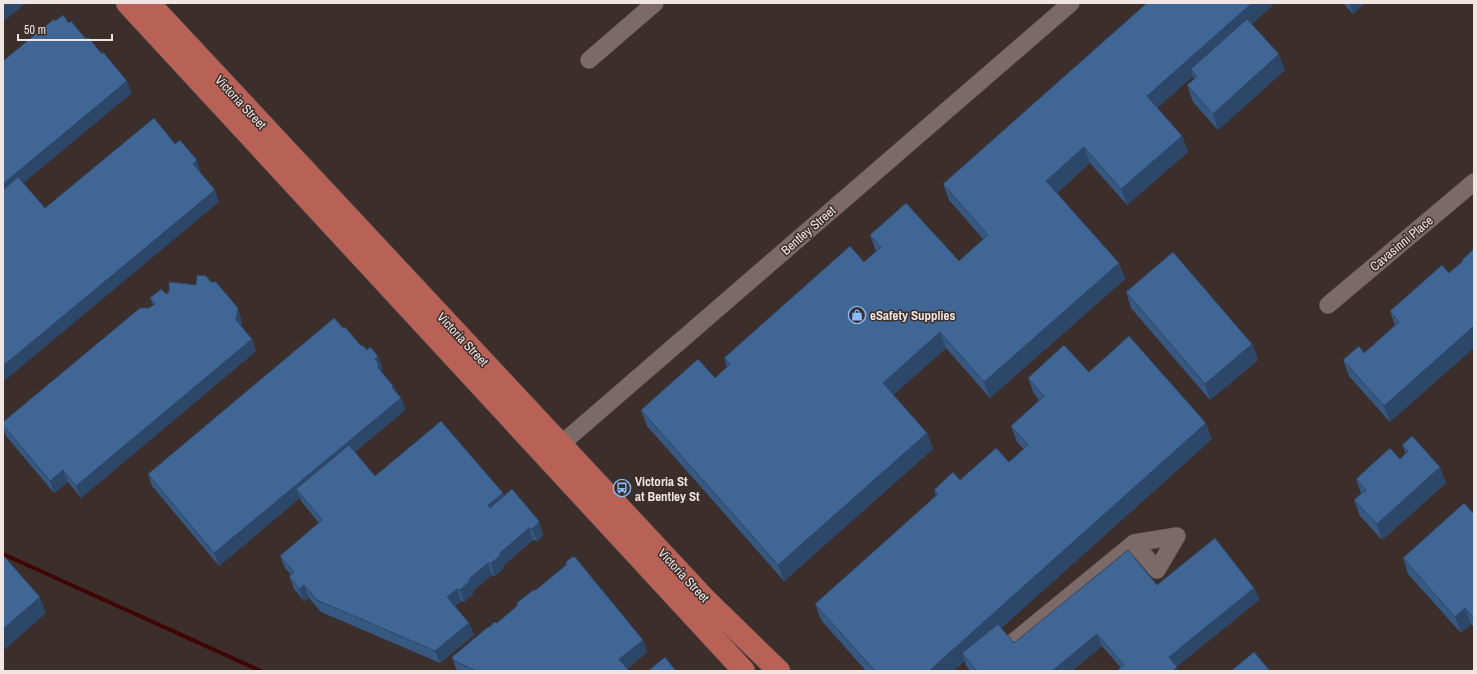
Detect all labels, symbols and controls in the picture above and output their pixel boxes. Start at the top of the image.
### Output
scale bar [18,16,112,42]
text: 50 m [24,22,46,38]
street label: Victoria Street [211,72,270,133]
street label: Bentley Street [777,202,839,259]
street label: Cavasinni Place [1366,212,1437,275]
shop icon: eSafety Supplies [847,305,867,325]
place label: eSafety Supplies [870,307,955,324]
street label: Victoria Street [433,309,492,370]
place label: Victoria St at Bentley St [635,473,700,505]
bus stop icon: Victoria St at Bentley St [612,478,632,498]
street label: Victoria Street [654,545,713,606]

